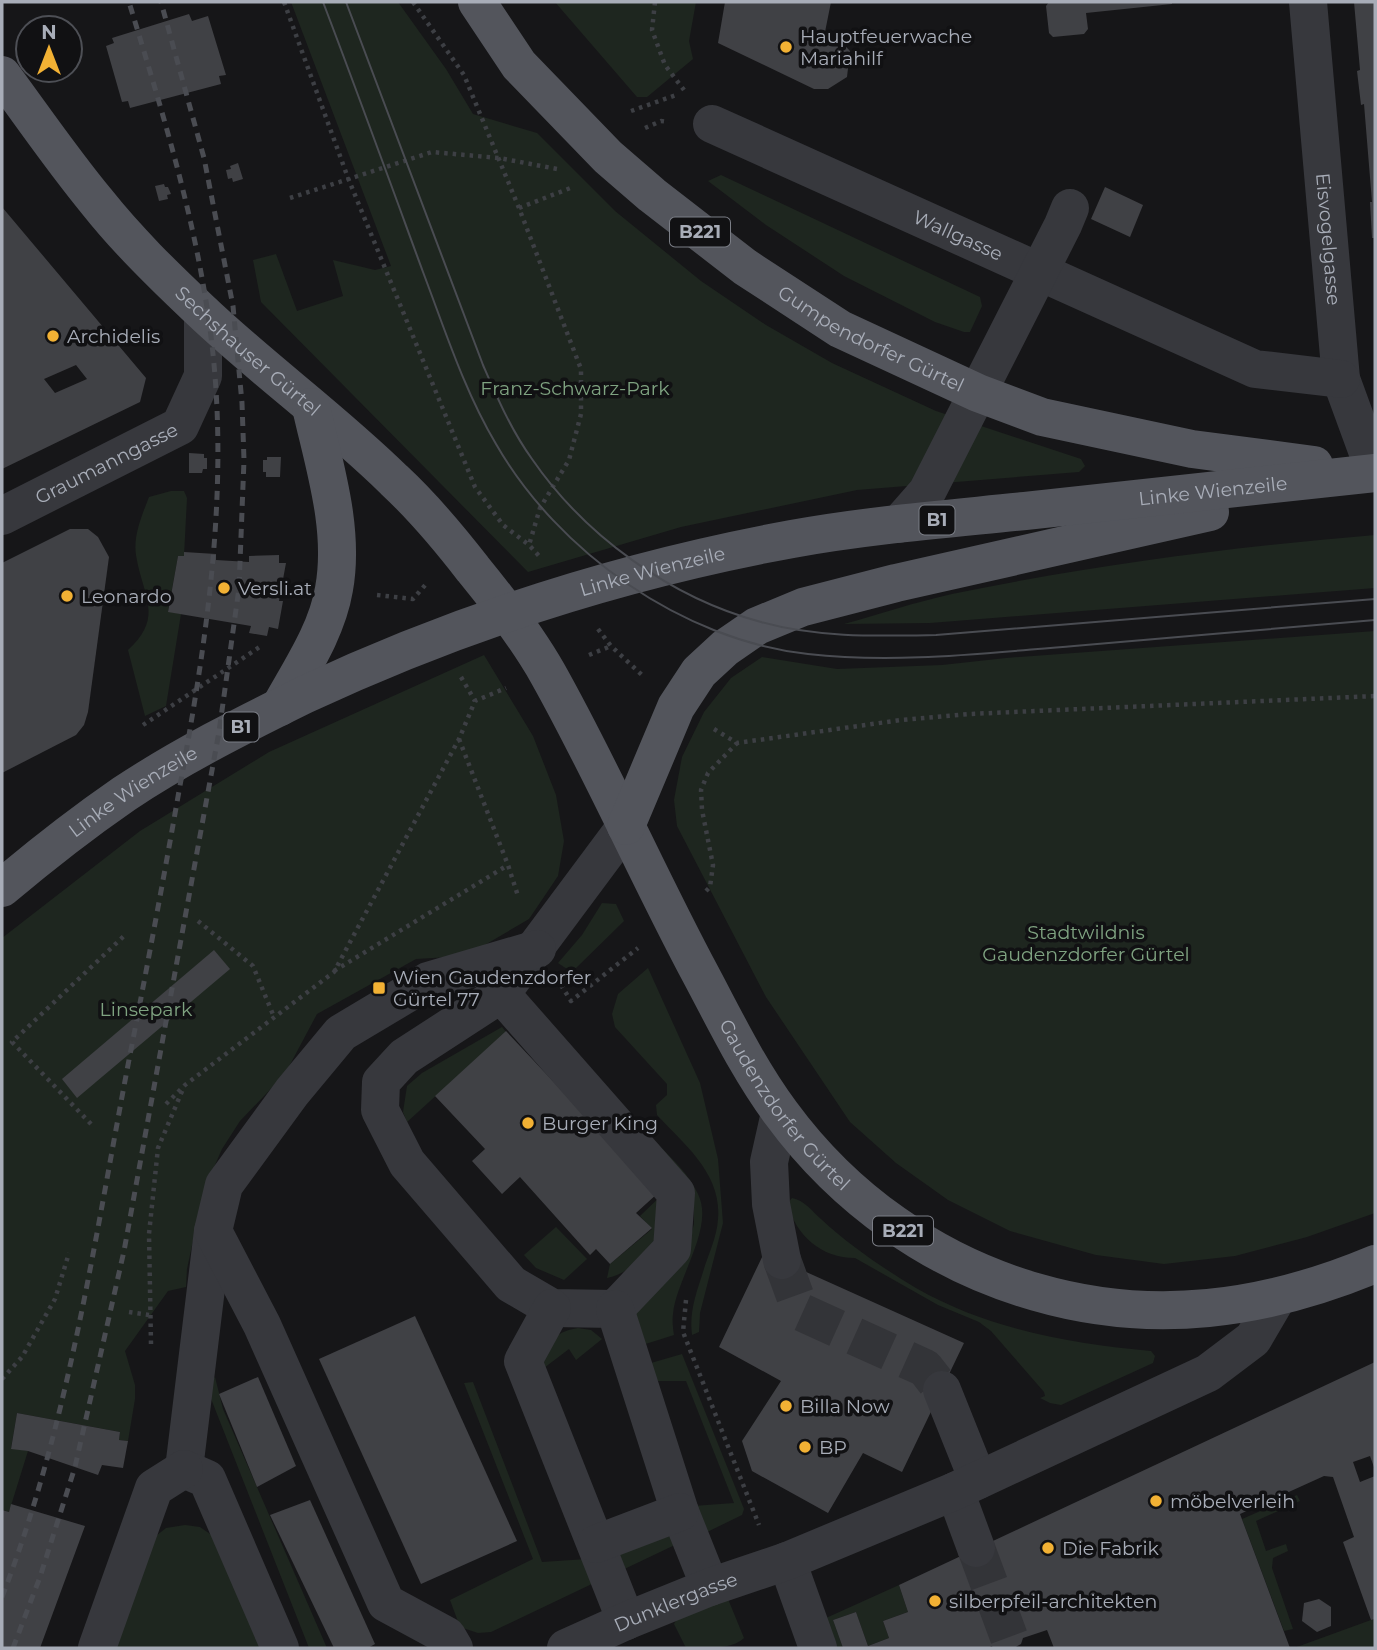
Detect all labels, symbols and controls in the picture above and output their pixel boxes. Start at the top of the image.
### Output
north arrow [14,14,84,84]
text: N [41,21,57,44]
place label: Hauptfeuerwache Mariahilf [800,25,972,70]
marker: Hauptfeuerwache Mariahilf [778,39,794,55]
street label: Eisvogelgasse [1311,172,1346,306]
street label: Wallgasse [909,205,1006,266]
road number: B221 [670,218,730,246]
street label: Gumpendorfer Gürtel [774,281,968,397]
street label: Sechshauser Gürtel [170,282,325,421]
place label: Archidelis [67,325,160,348]
marker: Archidelis [45,328,61,344]
park label: Franz-Schwarz-Park [480,377,670,400]
street label: Graumanngasse [31,418,182,509]
street label: Linke Wienzeile [1137,472,1288,511]
road number: B1 [920,506,954,534]
street label: Linke Wienzeile [577,542,727,601]
place label: Versli.at [238,577,312,600]
marker: Versli.at [216,580,232,596]
place label: Leonardo [81,585,172,608]
marker: Leonardo [59,588,75,604]
road number: B1 [224,712,258,742]
street label: Linke Wienzeile [64,741,202,842]
park label: Stadtwildnis Gaudenzdorfer Gürtel [982,921,1190,966]
place label: Wien Gaudenzdorfer Gürtel 77 [393,966,591,1011]
marker: Wien Gaudenzdorfer Gürtel 77 [371,980,387,996]
park label: Linsepark [100,998,193,1021]
street label: Gaudenzdorfer Gürtel [714,1015,855,1195]
place label: Burger King [542,1112,658,1135]
marker: Burger King [520,1115,536,1131]
road number: B221 [873,1216,933,1246]
place label: Billa Now [800,1395,890,1418]
marker: Billa Now [778,1398,794,1414]
place label: BP [819,1436,847,1459]
marker: BP [797,1439,813,1455]
place label: möbelverleih [1170,1490,1295,1513]
marker: möbelverleih [1148,1493,1164,1509]
place label: Die Fabrik [1062,1537,1160,1560]
marker: Die Fabrik [1040,1540,1056,1556]
street label: Dunklergasse [610,1568,740,1637]
place label: silberpfeil-architekten [949,1590,1157,1613]
marker: silberpfeil-architekten [927,1593,943,1609]

